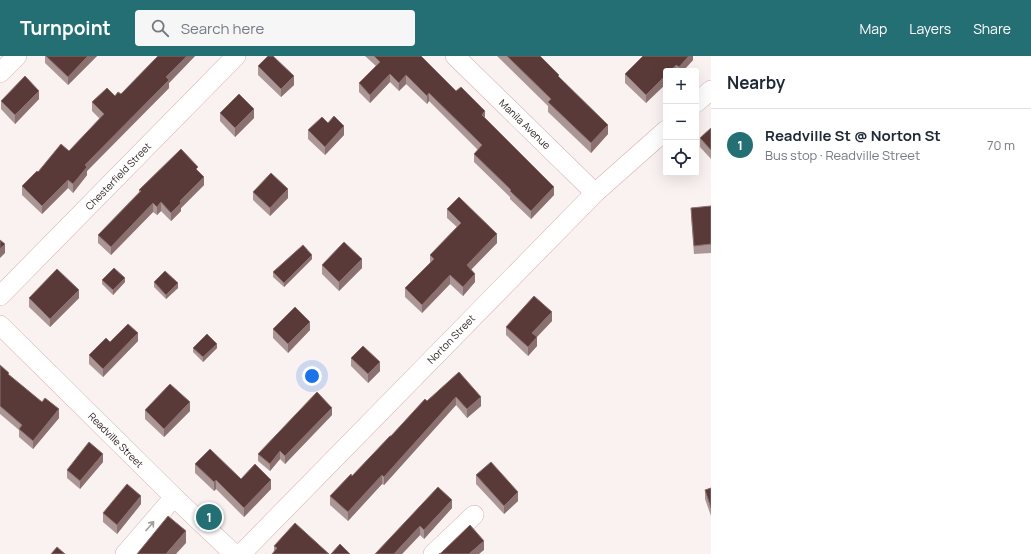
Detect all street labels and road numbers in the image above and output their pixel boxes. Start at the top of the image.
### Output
street label: Manila Avenue [496,96,554,152]
street label: Chesterfield Street [82,139,154,213]
street label: Norton Street [424,311,478,367]
street label: Readville Street [85,409,147,471]

